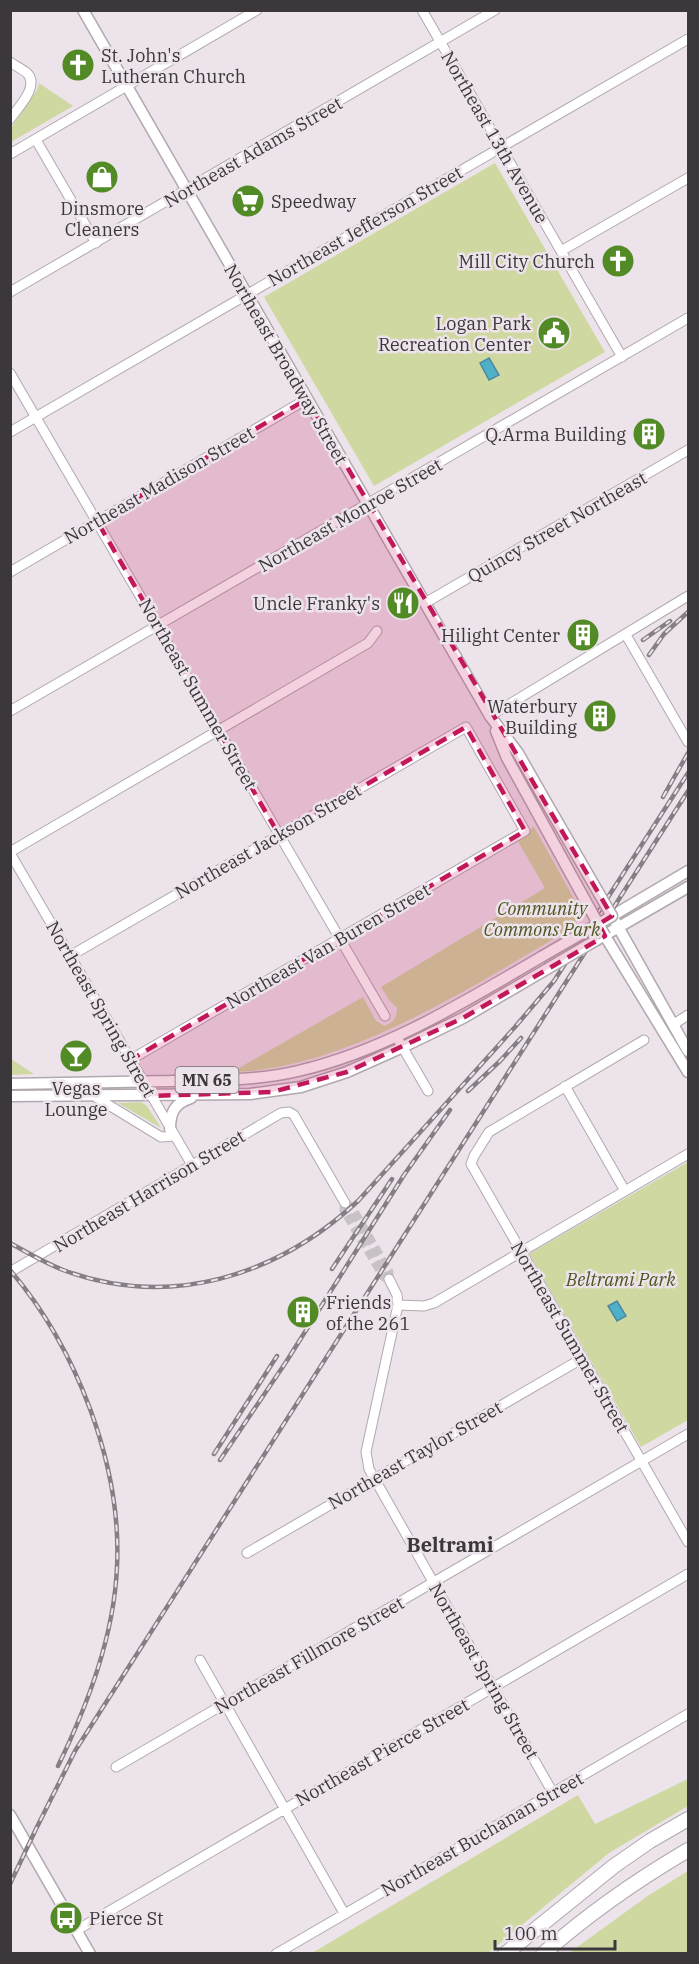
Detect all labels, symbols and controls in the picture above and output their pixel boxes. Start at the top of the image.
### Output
place label: St. John's Lutheran Church [101,44,246,88]
church icon: St. John's Lutheran Church [60,47,96,83]
street label: Northeast 13th Avenue [436,47,554,227]
street label: Northeast Adams Street [160,91,346,213]
shop icon: Dinsmore Cleaners [84,159,120,195]
street label: Northeast Jefferson Street [263,161,467,291]
supermarket icon: Speedway [230,183,266,219]
place label: Speedway [271,190,357,213]
place label: Dinsmore Cleaners [60,197,144,241]
church icon: Mill City Church [600,243,636,279]
place label: Mill City Church [459,250,595,273]
street label: Northeast Broadway Street [219,260,353,468]
place label: Logan Park Recreation Center [378,312,531,356]
public building icon: Logan Park Recreation Center [536,315,572,351]
building icon: Q.Arma Building [631,416,667,452]
street label: Northeast Madison Street [60,421,258,549]
place label: Q.Arma Building [485,423,626,446]
street label: Northeast Monroe Street [254,453,446,577]
street label: Quincy Street Northeast [463,466,651,588]
restaurant icon: Uncle Franky's [385,585,421,621]
place label: Uncle Franky's [253,592,380,615]
street label: Northeast Summer Street [134,594,262,794]
building icon: Hilight Center [565,617,601,653]
place label: Hilight Center [441,624,560,647]
place label: Waterbury Building [487,695,577,739]
building icon: Waterbury Building [582,698,618,734]
street label: Northeast Jackson Street [171,778,365,904]
street label: Northeast Van Buren Street [222,878,434,1014]
park label: Community Commons Park [484,897,601,941]
street label: Northeast Spring Street [41,917,161,1101]
bar icon: Vegas Lounge [58,1038,94,1074]
road number: MN 65 [176,1067,238,1093]
place label: Vegas Lounge [45,1077,107,1121]
street label: Northeast Harrison Street [49,1125,249,1257]
street label: Northeast Summer Street [506,1237,634,1437]
park label: Beltrami Park [565,1268,676,1291]
place label: Friends of the 261 [326,1291,410,1335]
building icon: Friends of the 261 [285,1294,321,1330]
street label: Northeast Taylor Street [324,1396,506,1514]
district label: Beltrami [407,1531,494,1558]
street label: Northeast Spring Street [424,1579,544,1763]
street label: Northeast Fillmore Street [210,1591,408,1719]
street label: Northeast Pierce Street [291,1693,473,1811]
street label: Northeast Buchanan Street [377,1767,587,1901]
bus stop icon: Pierce St [48,1900,84,1936]
place label: Pierce St [89,1907,163,1930]
scale bar [495,1913,615,1951]
text: 100 m [504,1922,558,1945]

